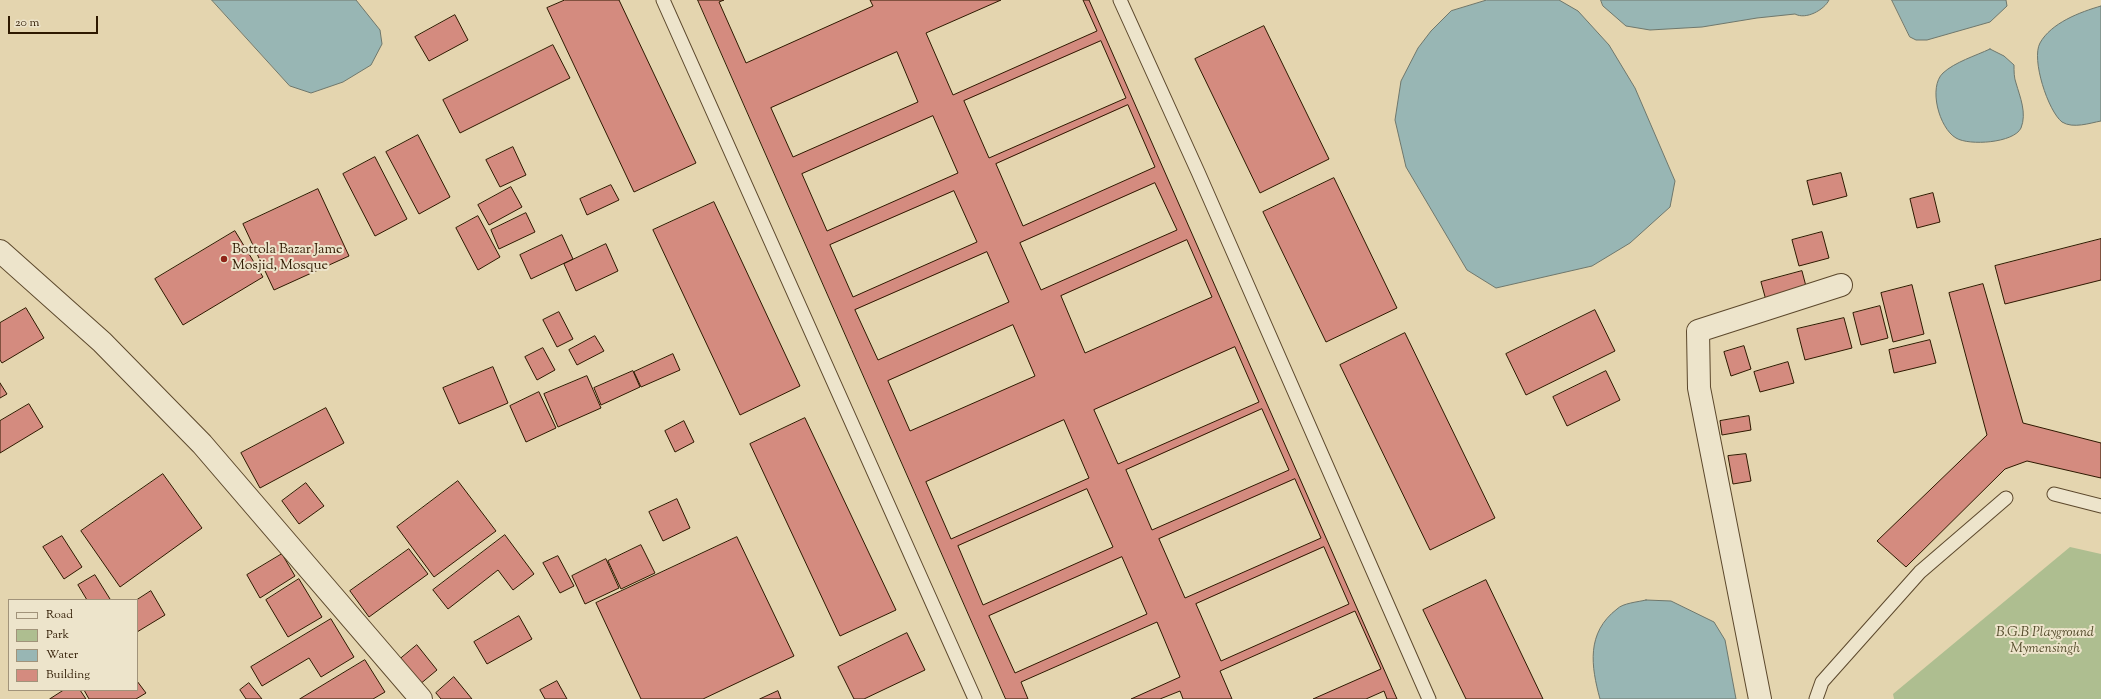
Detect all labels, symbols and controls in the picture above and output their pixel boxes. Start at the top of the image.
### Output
scale bar [10,8,100,34]
text: 20 m [15,14,39,32]
place label: Bottola Bazar Jame Mosjid, Mosque [232,243,342,276]
marker: Bottola Bazar Jame Mosjid, Mosque [219,254,229,264]
legend [8,599,138,691]
text: Road [46,606,73,624]
text: Park [46,626,69,644]
park label: B.G.B Playground Mymensingh [1996,626,2094,658]
text: Water [46,646,78,664]
text: Building [46,666,90,684]

